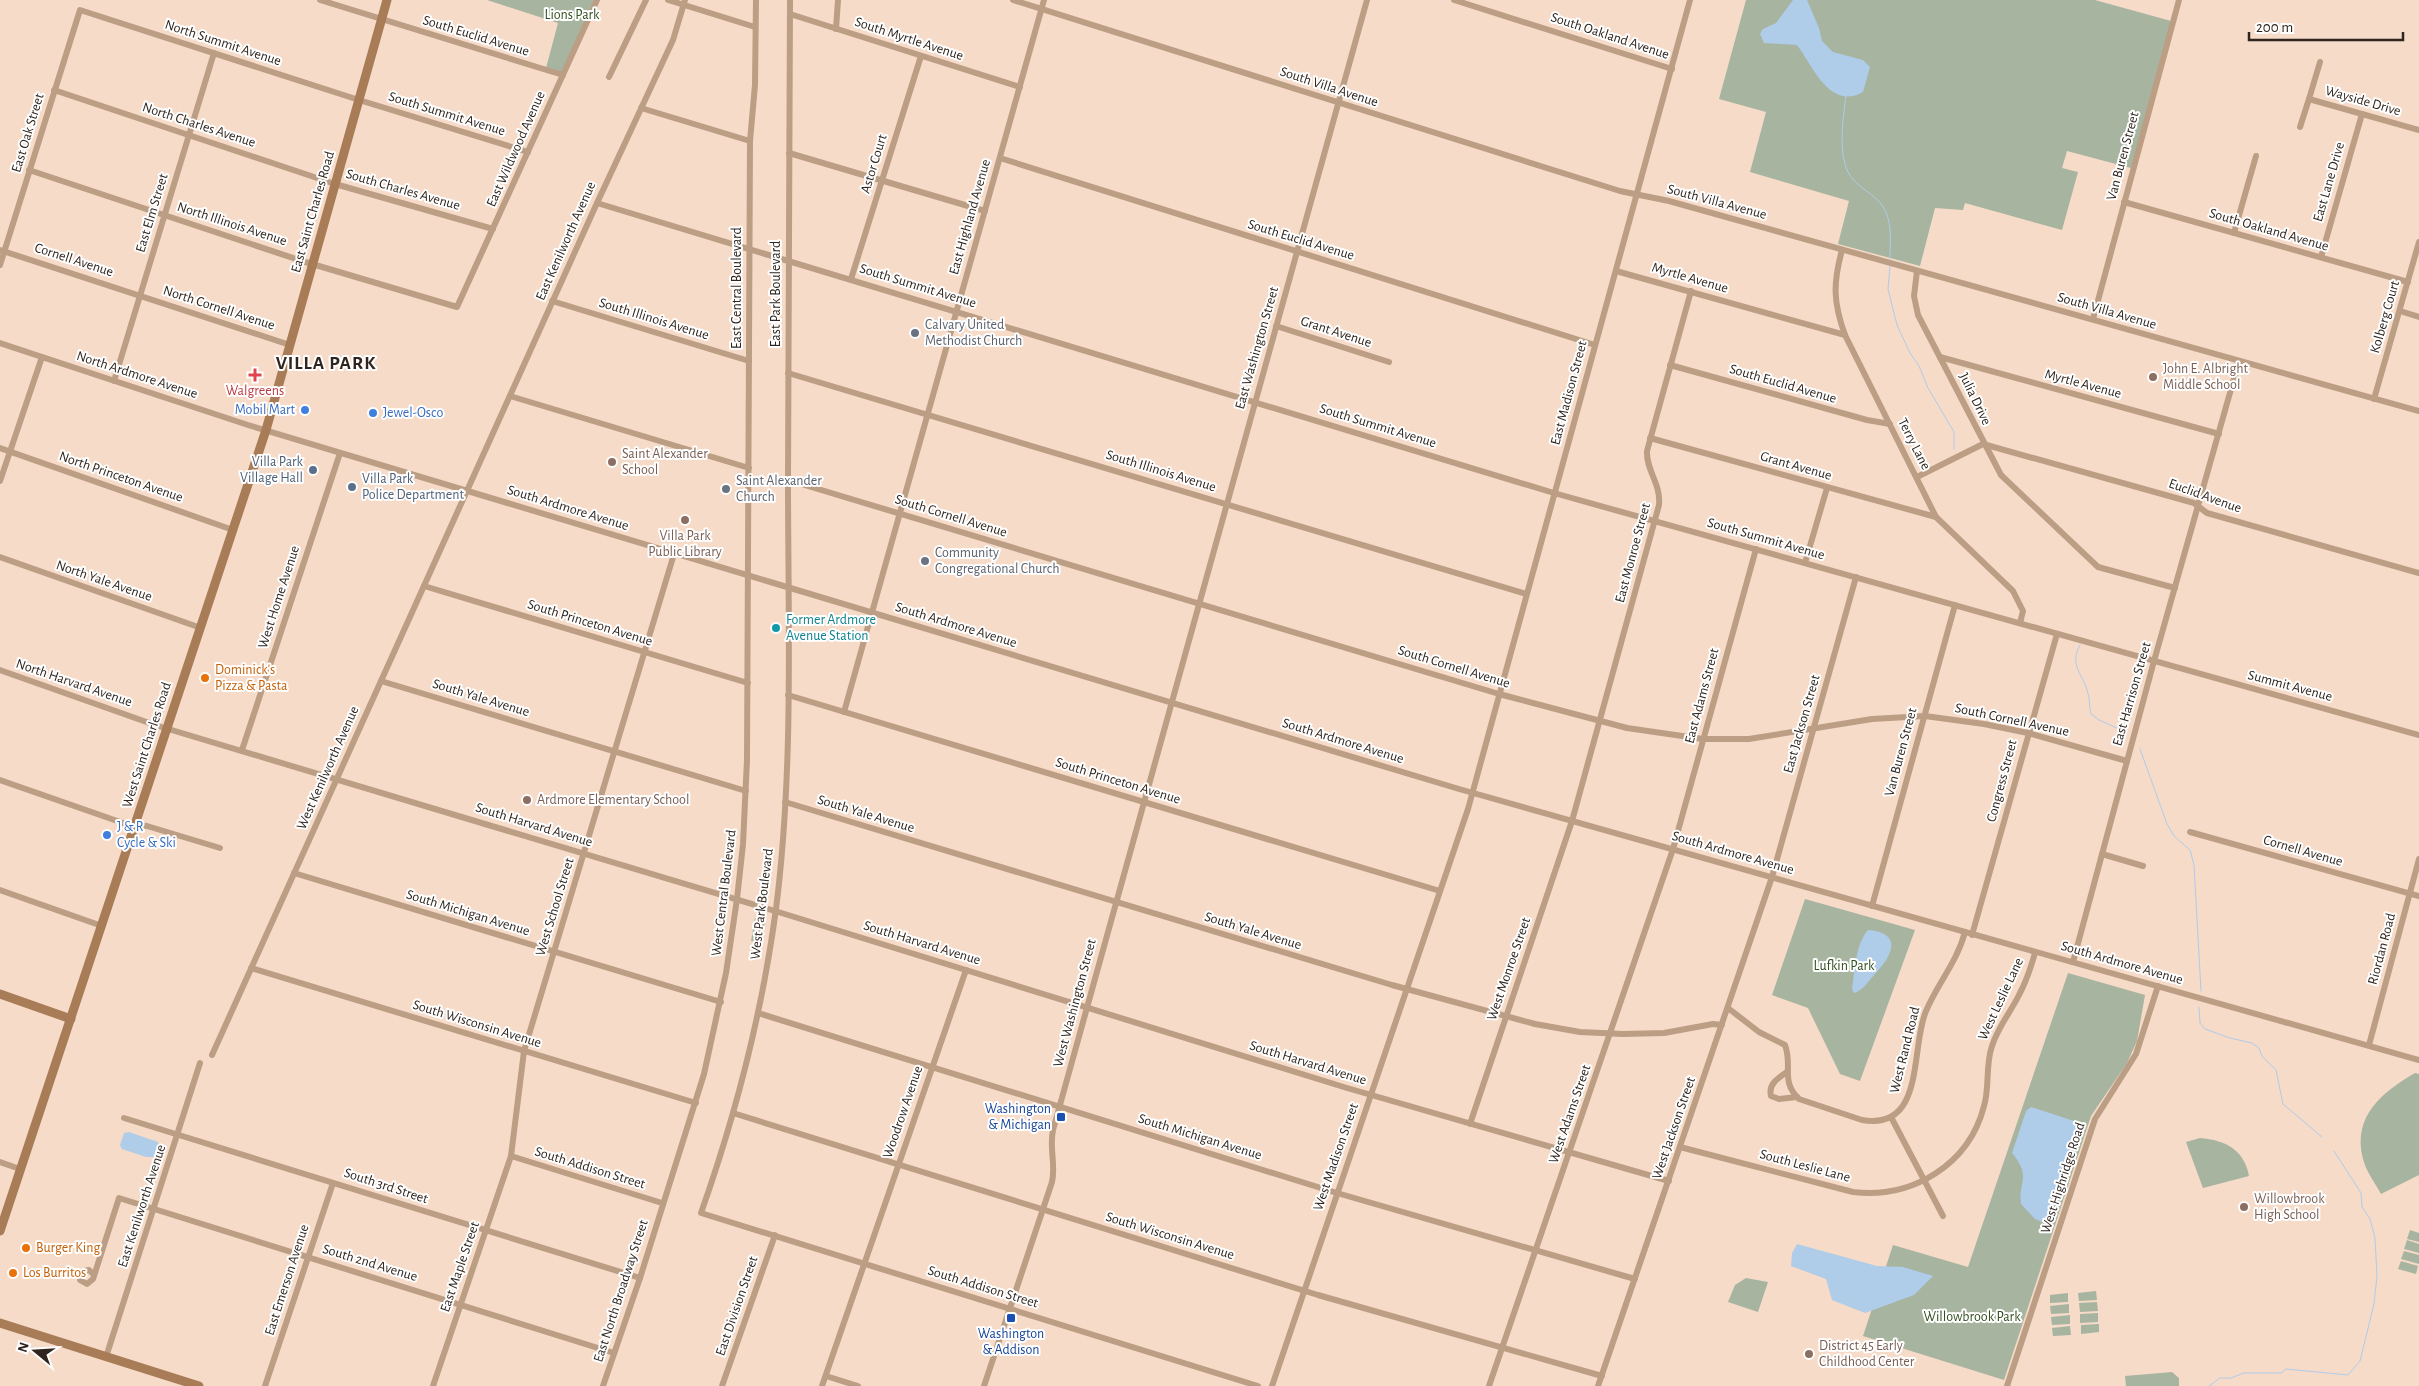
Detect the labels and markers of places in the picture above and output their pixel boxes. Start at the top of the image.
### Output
place label: Calvary United Methodist Church [925,318,1022,348]
marker: Calvary United Methodist Church [909,327,921,339]
place label: John E. Albright Middle School [2163,362,2248,392]
marker: Walgreens [249,369,261,381]
marker: John E. Albright Middle School [2147,371,2159,383]
place label: Walgreens [226,384,284,398]
place label: Mobil Mart [235,403,296,417]
marker: Mobil Mart [299,404,311,416]
place label: Jewel-Osco [383,406,443,420]
marker: Jewel-Osco [367,407,379,419]
place label: Saint Alexander School [622,447,708,477]
place label: Villa Park Village Hall [240,455,304,485]
marker: Saint Alexander School [606,456,618,468]
marker: Villa Park Village Hall [307,464,319,476]
place label: Villa Park Police Department [362,472,464,502]
place label: Saint Alexander Church [736,474,822,504]
marker: Villa Park Police Department [346,481,358,493]
marker: Saint Alexander Church [720,483,732,495]
marker: Villa Park Public Library [679,514,691,526]
place label: Villa Park Public Library [648,529,722,559]
place label: Community Congregational Church [935,546,1060,576]
marker: Community Congregational Church [919,555,931,567]
place label: Former Ardmore Avenue Station [786,613,876,643]
marker: Former Ardmore Avenue Station [770,622,782,634]
place label: Dominick's Pizza & Pasta [215,663,288,693]
marker: Dominick's Pizza & Pasta [199,672,211,684]
place label: Ardmore Elementary School [537,793,689,807]
marker: Ardmore Elementary School [521,794,533,806]
place label: J & R Cycle & Ski [117,820,176,850]
marker: J & R Cycle & Ski [101,829,113,841]
place label: Washington & Michigan [985,1102,1051,1132]
marker: Washington & Michigan [1055,1111,1067,1123]
place label: Willowbrook High School [2254,1192,2325,1222]
marker: Willowbrook High School [2238,1201,2250,1213]
place label: Burger King [36,1241,100,1255]
marker: Burger King [20,1242,32,1254]
place label: Los Burritos [23,1266,86,1280]
marker: Los Burritos [7,1267,19,1279]
marker: Washington & Addison [1005,1312,1017,1324]
place label: Washington & Addison [978,1327,1044,1357]
place label: District 45 Early Childhood Center [1819,1339,1915,1369]
marker: District 45 Early Childhood Center [1803,1348,1815,1360]

